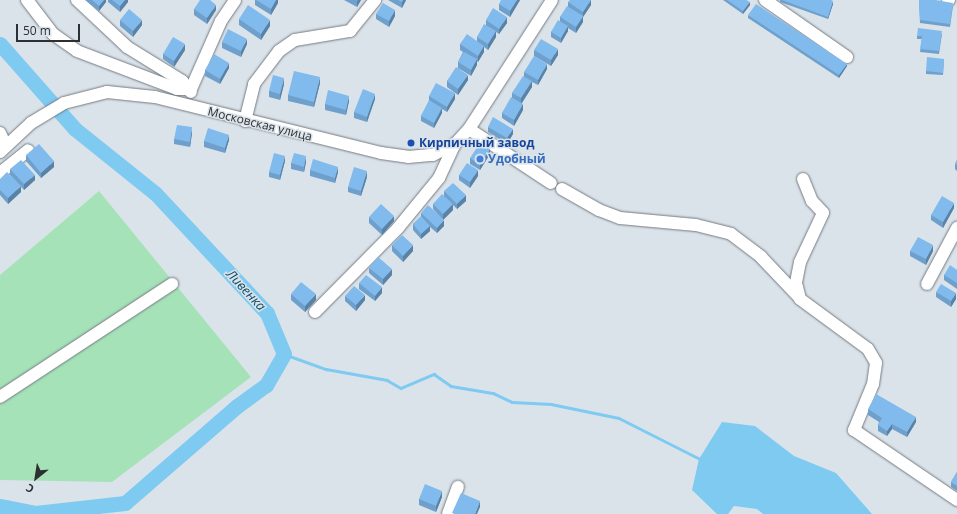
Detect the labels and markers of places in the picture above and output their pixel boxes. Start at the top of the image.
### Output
place label: Кирпичный завод [419,136,534,150]
marker: Кирпичный завод [406,138,416,148]
place label: Удобный [488,152,546,166]
marker: Удобный [475,154,485,164]

